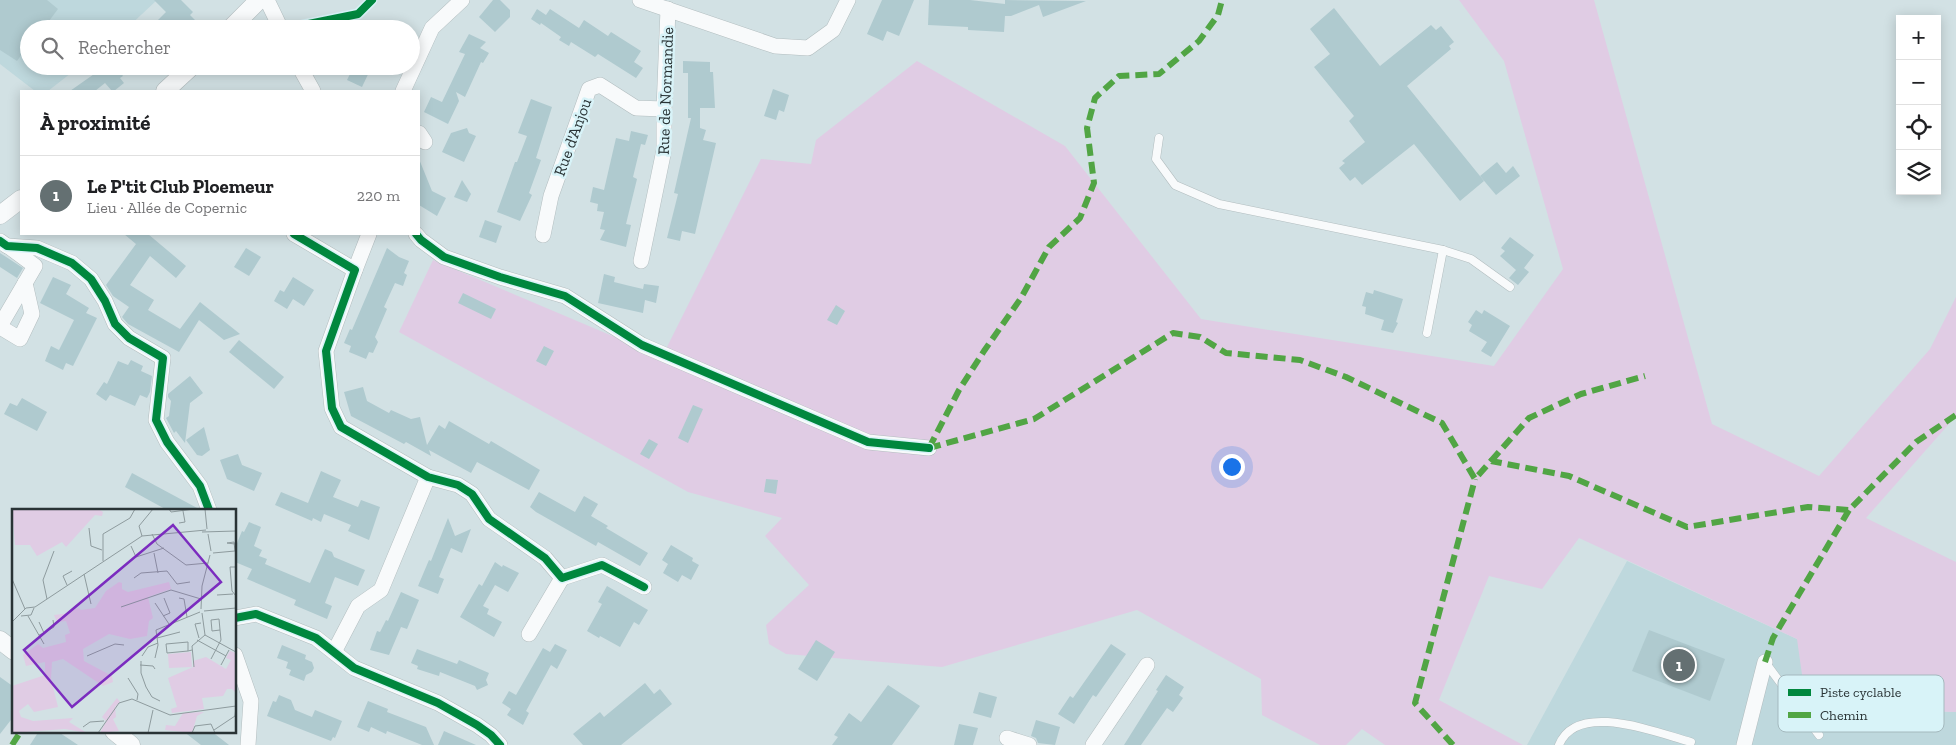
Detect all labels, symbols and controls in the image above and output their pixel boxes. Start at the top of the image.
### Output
map controls [1896,15,1941,195]
button: + [1896,15,1941,60]
search box [20,20,420,75]
street label: Rue de Normandie [654,27,677,155]
icon: search [38,34,66,62]
text: Rechercher [78,36,171,59]
button: − [1896,60,1941,105]
street label: Rue d'Anjou [550,96,595,179]
button: locate [1896,105,1941,150]
text: À proximité [40,110,150,135]
button: layers [1896,150,1941,195]
text: Le P'tit Club Ploemeur [87,175,274,198]
text: 1 [53,186,59,205]
text: 220 m [357,186,400,205]
text: Lieu · Allée de Copernic [87,198,247,217]
your location [1219,454,1245,480]
inset map [12,509,236,732]
pin: 1 [1663,646,1695,684]
legend [1778,675,1944,732]
text: Piste cyclable [1820,684,1902,701]
text: Chemin [1820,707,1868,724]

